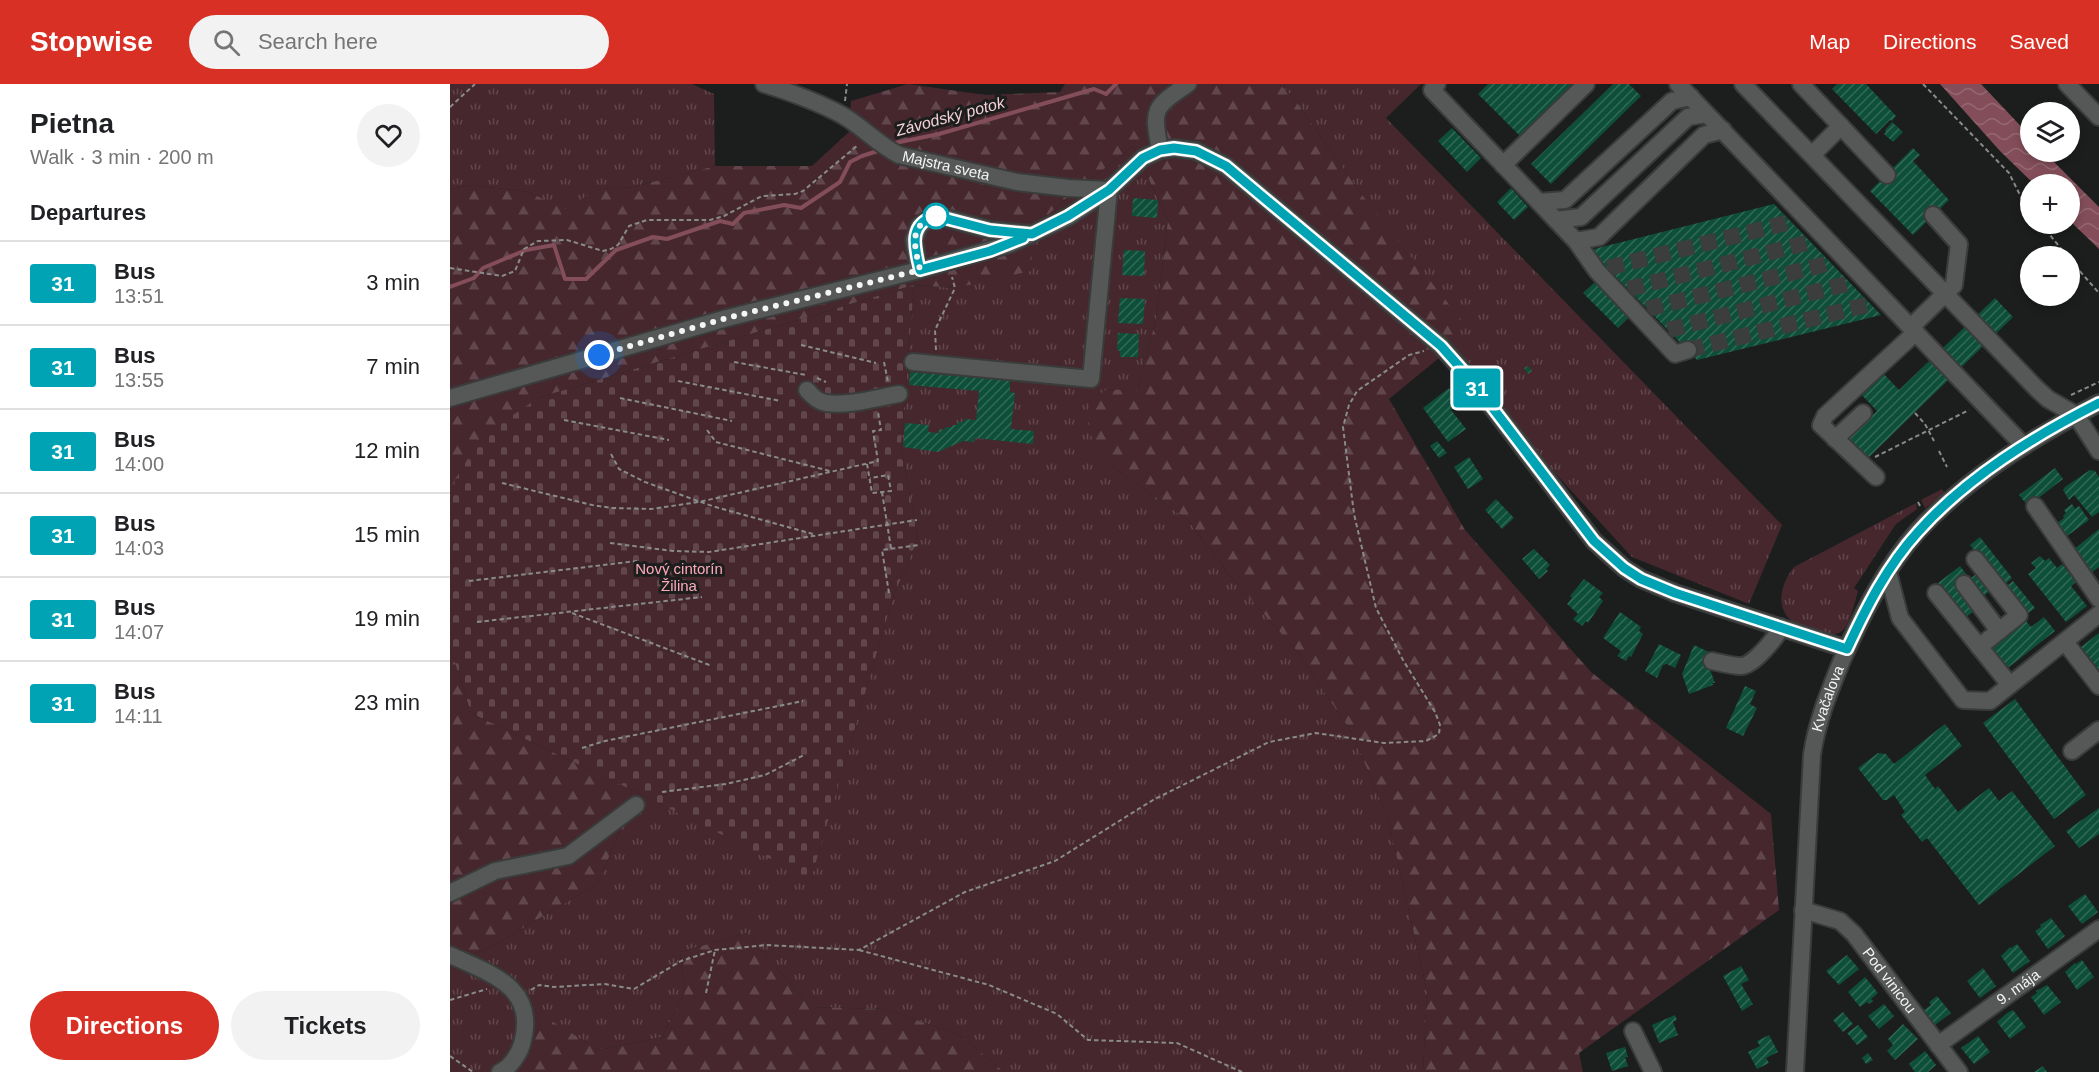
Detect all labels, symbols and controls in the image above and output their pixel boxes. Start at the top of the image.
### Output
search box [189,15,609,69]
text: Stopwise [30,26,153,57]
icon: search [210,26,243,59]
text: Search here [258,29,378,54]
text: Map [1809,30,1850,53]
text: Directions [1883,30,1976,53]
text: Saved [2009,30,2069,53]
water label: Závodský potok [893,94,1007,139]
map controls [2020,102,2080,306]
button: layers [2020,102,2080,162]
button: heart [357,104,420,167]
text: Pietna [30,108,114,139]
text: Walk · 3 min · 200 m [30,146,214,168]
street label: Majstra sveta [901,147,992,184]
button: + [2020,174,2080,234]
text: Departures [30,200,146,225]
unlabelled marker [923,203,949,229]
button: − [2020,246,2080,306]
text: Bus [114,259,156,284]
text: 3 min [366,270,420,295]
text: 31 [51,272,75,295]
text: 13:51 [114,285,164,307]
your location [584,340,614,370]
text: Bus [114,343,156,368]
text: 7 min [366,354,420,379]
text: 31 [51,356,75,379]
line badge: 31 [1450,368,1504,408]
text: 13:55 [114,369,164,391]
text: 31 [1465,377,1489,400]
text: Bus [114,427,156,452]
text: 12 min [354,438,420,463]
text: 31 [51,440,75,463]
text: 14:00 [114,453,164,475]
text: Bus [114,511,156,536]
text: 15 min [354,522,420,547]
text: 31 [51,524,75,547]
text: 14:03 [114,537,164,559]
park label: Nový cintorín Žilina [635,560,723,594]
text: Bus [114,595,156,620]
text: 19 min [354,606,420,631]
text: 31 [51,608,75,631]
text: 14:07 [114,621,164,643]
street label: Kvačalova [1808,662,1847,734]
text: Bus [114,679,156,704]
text: 23 min [354,690,420,715]
text: 31 [51,692,75,715]
text: 14:11 [114,705,163,727]
street label: Pod vinicou [1859,944,1920,1016]
street label: 9. mája [1993,965,2043,1008]
button: Directions [30,991,219,1060]
button: Tickets [231,991,420,1060]

